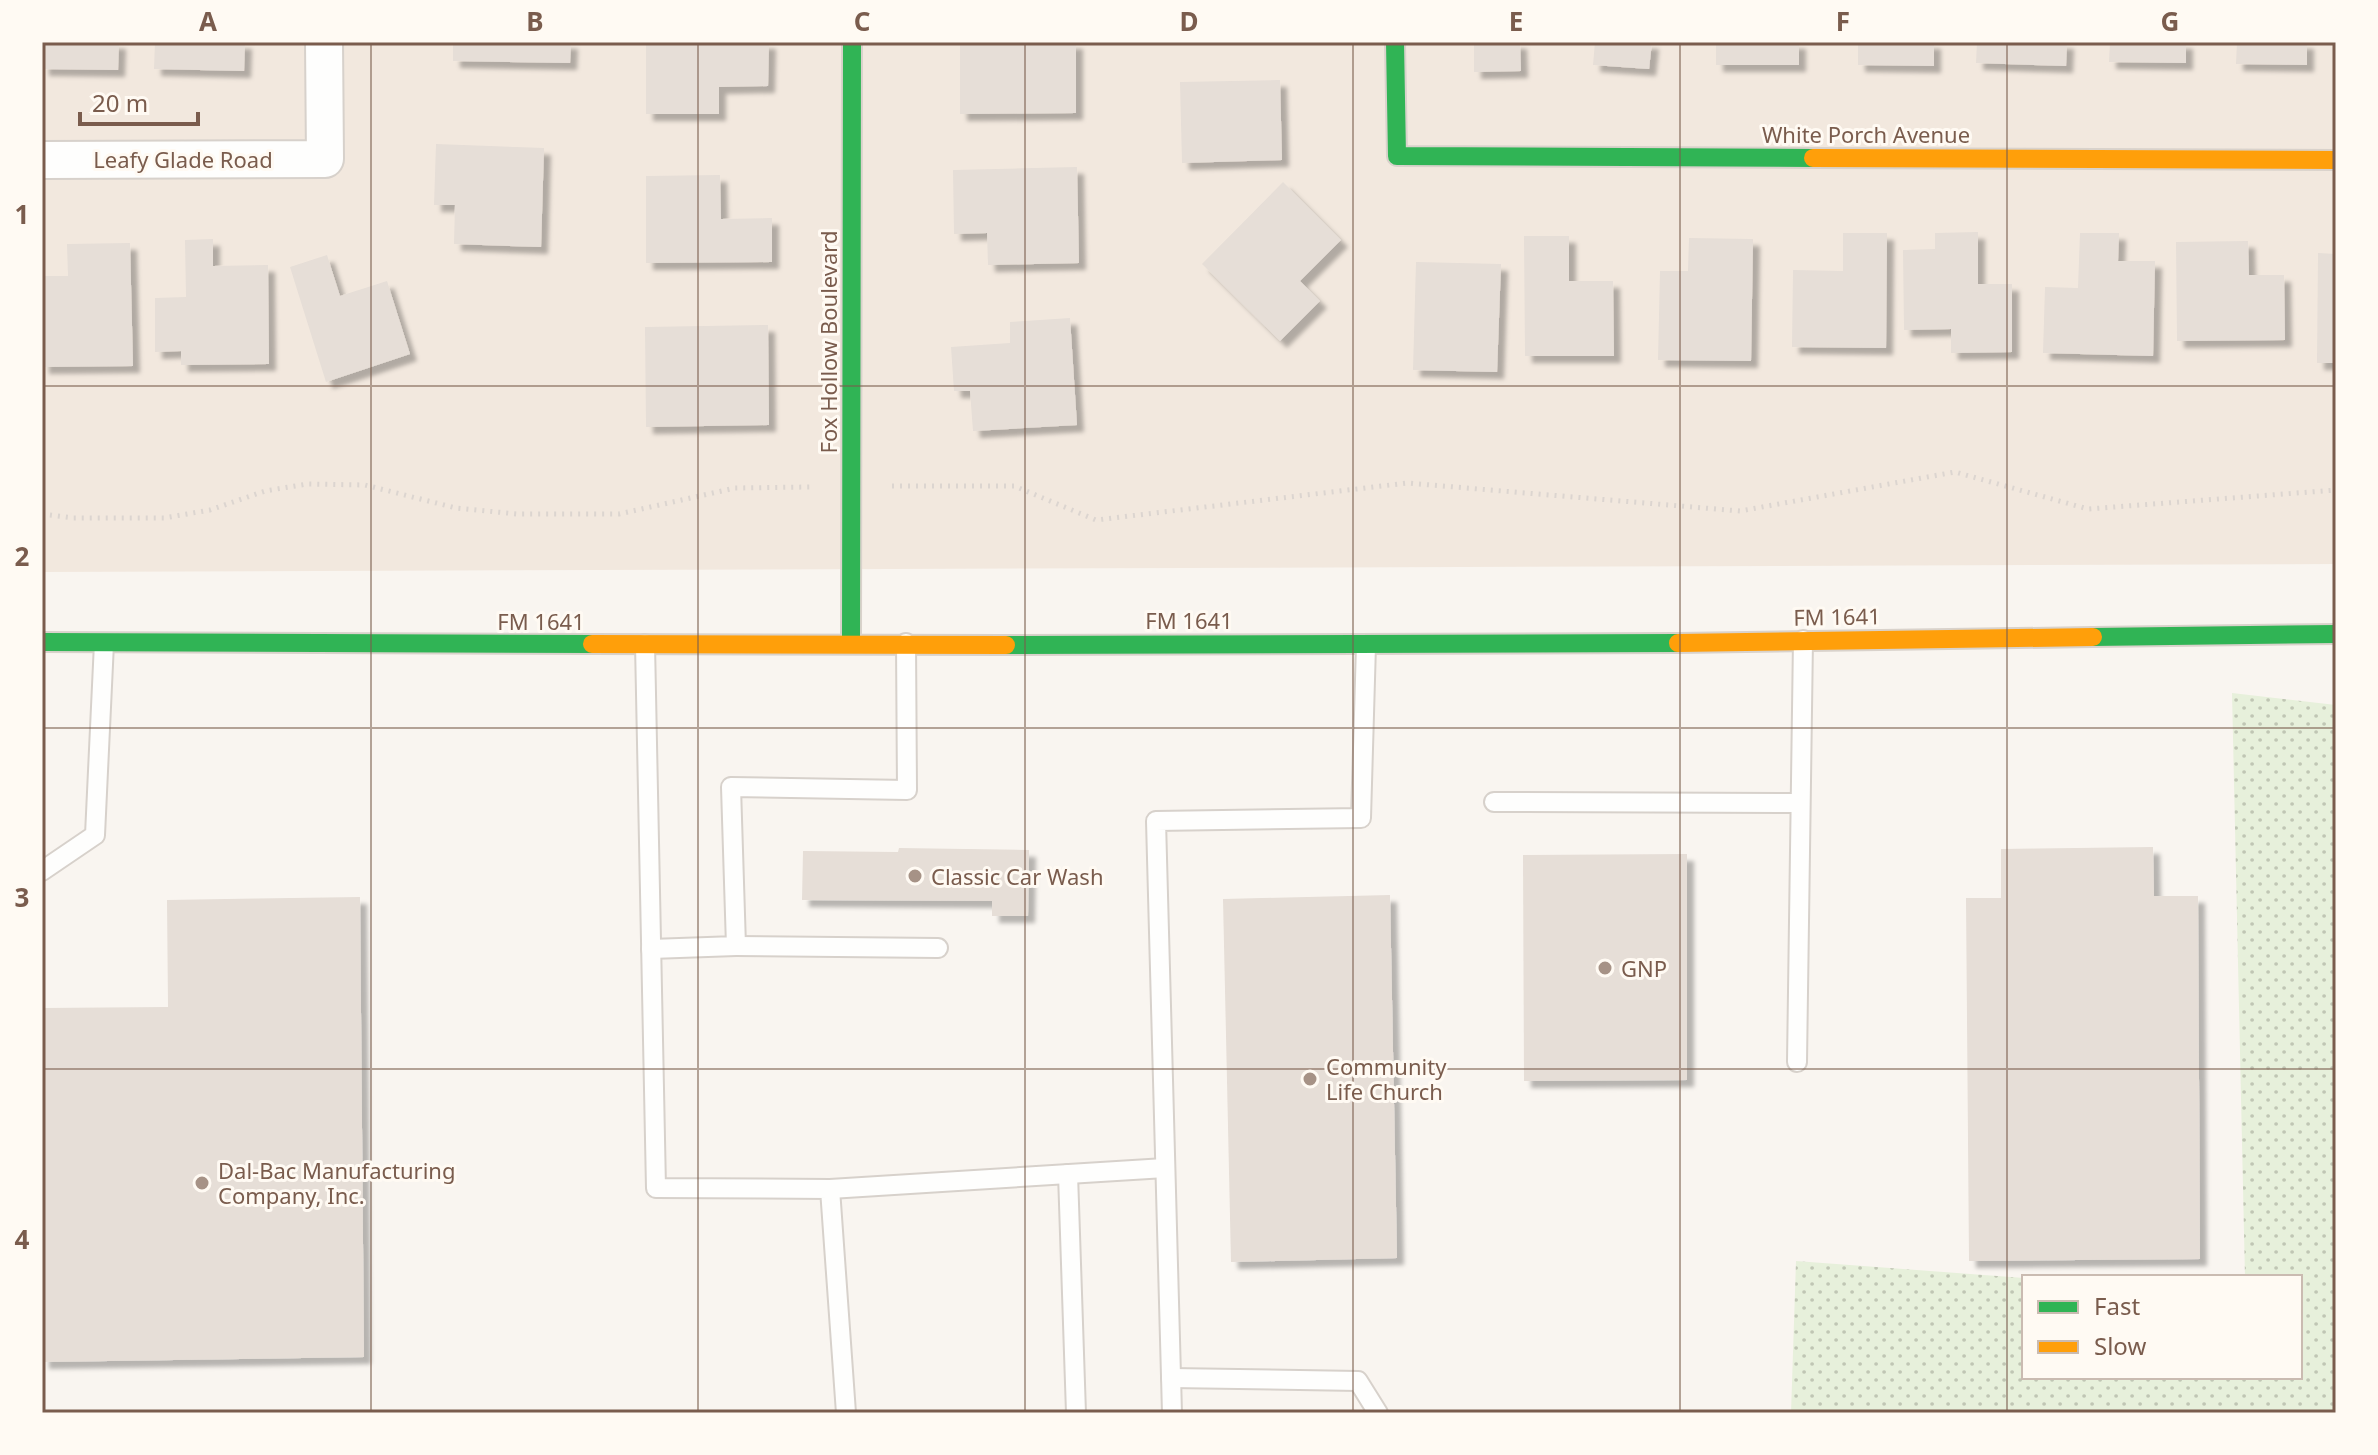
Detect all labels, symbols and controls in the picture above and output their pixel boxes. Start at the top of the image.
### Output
text: A [199,3,217,39]
text: B [526,3,544,39]
text: C [854,3,870,39]
text: D [1179,3,1199,39]
text: E [1509,3,1523,39]
text: F [1836,3,1850,39]
text: G [2161,3,2179,39]
scale bar [80,76,198,126]
text: 20 m [92,86,148,119]
street label: White Porch Avenue [1762,119,1970,149]
street label: Leafy Glade Road [93,144,273,174]
text: 1 [15,196,29,232]
street label: Fox Hollow Boulevard [813,230,843,454]
text: 2 [15,538,30,574]
street label: FM 1641 [1793,600,1881,632]
street label: FM 1641 [1145,605,1233,635]
street label: FM 1641 [497,606,585,636]
place label: Classic Car Wash [931,861,1104,891]
marker: Classic Car Wash [906,867,924,885]
text: 3 [15,879,29,915]
place label: GNP [1621,953,1667,983]
marker: GNP [1596,959,1614,977]
place label: Community Life Church [1326,1051,1447,1106]
marker: Community Life Church [1301,1070,1319,1088]
place label: Dal-Bac Manufacturing Company, Inc. [218,1155,455,1210]
marker: Dal-Bac Manufacturing Company, Inc. [193,1174,211,1192]
text: 4 [15,1221,30,1257]
legend [2022,1275,2302,1379]
text: Fast [2094,1289,2140,1322]
text: Slow [2094,1329,2146,1362]

